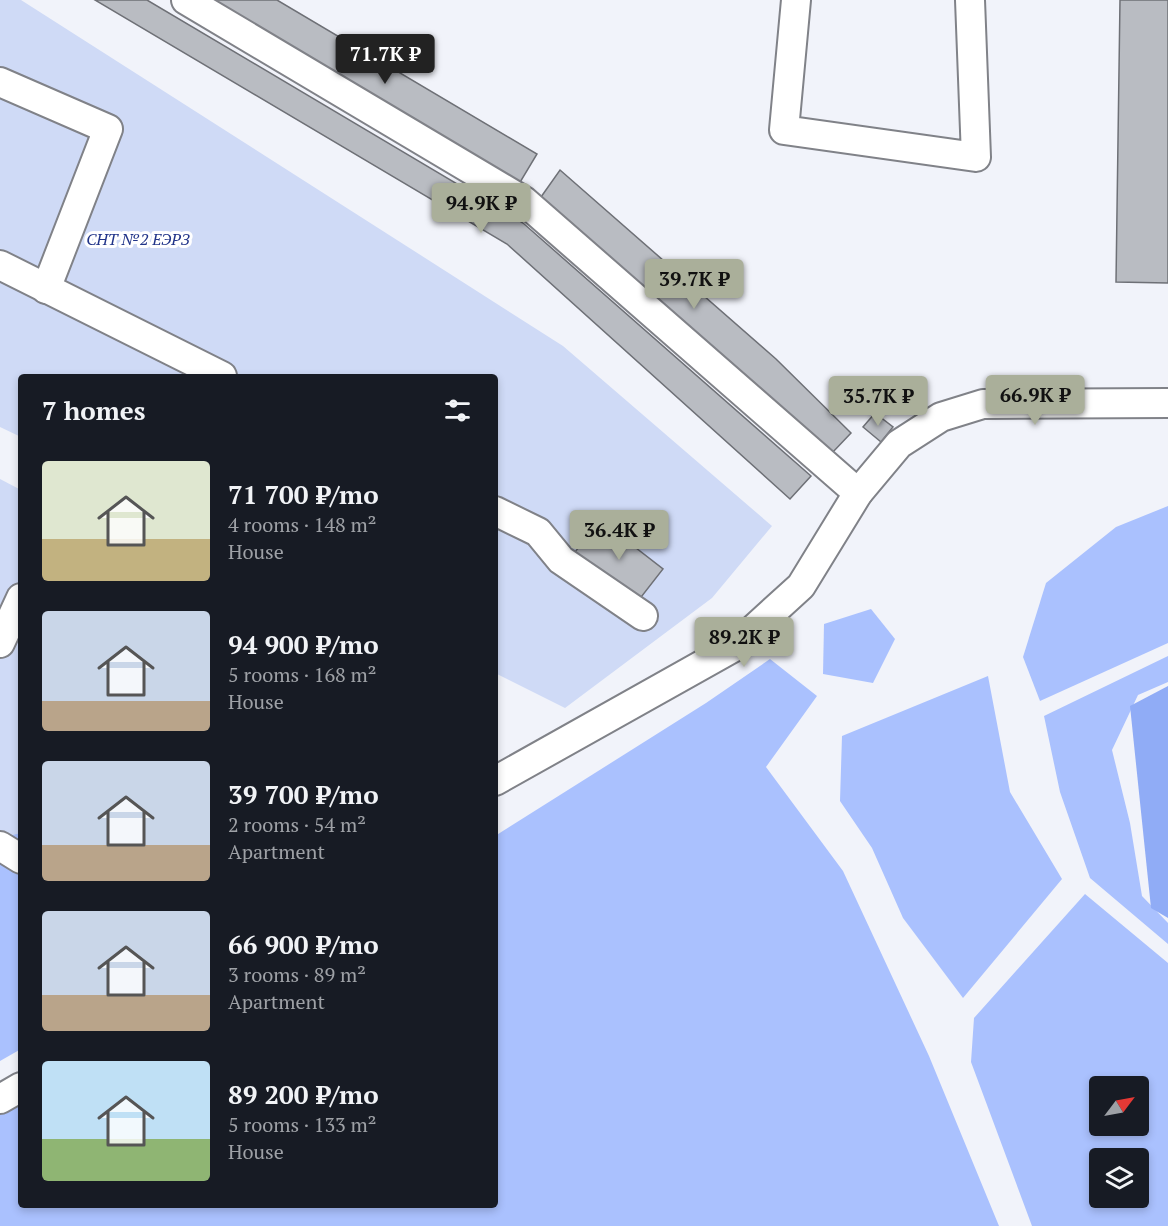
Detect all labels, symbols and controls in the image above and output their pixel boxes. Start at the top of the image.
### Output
pin: 71.7K ₽ [330,34,440,85]
text: 71.7K ₽ [350,40,420,67]
pin: 94.9K ₽ [426,183,536,234]
text: 94.9K ₽ [446,189,516,216]
park label: СНТ №2 ЕЭРЗ [86,228,190,250]
pin: 39.7K ₽ [639,259,749,310]
text: 39.7K ₽ [659,265,729,292]
pin: 66.9K ₽ [980,375,1090,426]
pin: 35.7K ₽ [823,376,933,427]
text: 66.9K ₽ [1000,381,1070,408]
text: 35.7K ₽ [843,382,913,409]
text: 7 homes [42,393,146,427]
icon: filters [441,394,474,427]
text: 71 700 ₽/mo [228,477,379,511]
icon: home [90,485,162,557]
pin: 36.4K ₽ [564,510,674,561]
text: 4 rooms · 148 m² [228,511,376,538]
text: 36.4K ₽ [584,516,654,543]
text: House [228,538,284,565]
pin: 89.2K ₽ [689,617,799,668]
text: 89.2K ₽ [709,623,779,650]
text: 94 900 ₽/mo [228,627,379,661]
icon: home [90,635,162,707]
text: 5 rooms · 168 m² [228,661,376,688]
text: House [228,688,284,715]
text: 39 700 ₽/mo [228,777,379,811]
icon: home [90,785,162,857]
text: 2 rooms · 54 m² [228,811,366,838]
text: Apartment [228,838,325,865]
text: 66 900 ₽/mo [228,927,379,961]
icon: home [90,935,162,1007]
text: 3 rooms · 89 m² [228,961,366,988]
text: Apartment [228,988,325,1015]
north arrow [1089,1076,1149,1136]
map controls [1089,1076,1149,1208]
text: 89 200 ₽/mo [228,1077,379,1111]
icon: home [90,1085,162,1157]
text: 5 rooms · 133 m² [228,1111,376,1138]
text: House [228,1138,284,1165]
button: layers [1089,1148,1149,1208]

